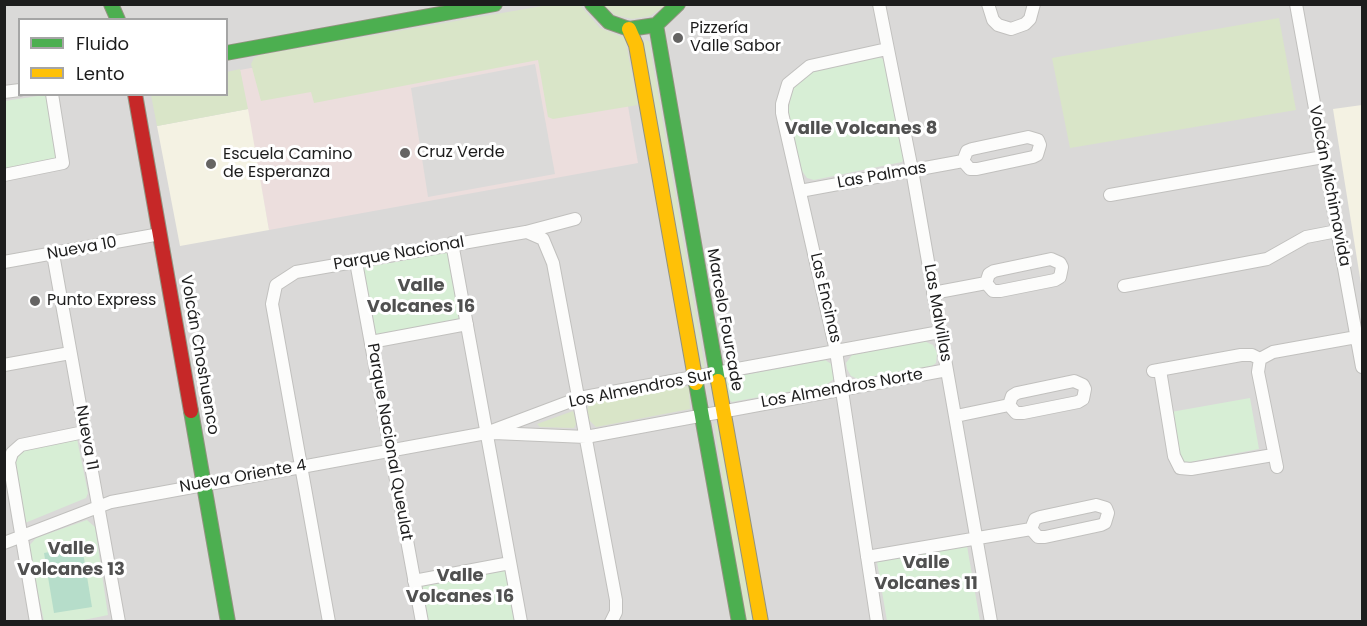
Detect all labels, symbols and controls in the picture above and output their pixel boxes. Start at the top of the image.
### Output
legend [18,18,228,96]
place label: Pizzería Valle Sabor [690,19,781,57]
text: Fluido [76,31,129,56]
marker: Pizzería Valle Sabor [671,31,685,45]
text: Lento [76,61,125,86]
street label: Volcán Michimavida [1304,104,1354,268]
district label: Valle Volcanes 8 [785,118,937,140]
place label: Cruz Verde [417,143,505,163]
place label: Escuela Camino de Esperanza [223,145,353,183]
marker: Cruz Verde [398,146,412,160]
marker: Escuela Camino de Esperanza [204,157,218,171]
street label: Las Palmas [836,159,928,193]
street label: Nueva 10 [46,233,118,265]
street label: Parque Nacional [332,233,466,275]
street label: Marcelo Fourcade [702,247,746,393]
street label: Las Encinas [805,251,845,345]
street label: Las Malvillas [919,263,955,363]
street label: Volcán Choshuenco [175,274,223,436]
district label: Valle Volcanes 16 [367,275,475,318]
place label: Punto Express [47,291,156,311]
marker: Punto Express [28,294,42,308]
street label: Parque Nacional Queulat [362,342,416,542]
street label: Los Almendros Norte [760,365,924,413]
street label: Los Almendros Sur [567,366,715,412]
street label: Nueva 11 [71,404,101,472]
street label: Nueva Oriente 4 [178,456,308,498]
district label: Valle Volcanes 13 [17,538,125,580]
district label: Valle Volcanes 11 [874,552,978,594]
district label: Valle Volcanes 16 [406,565,514,608]

